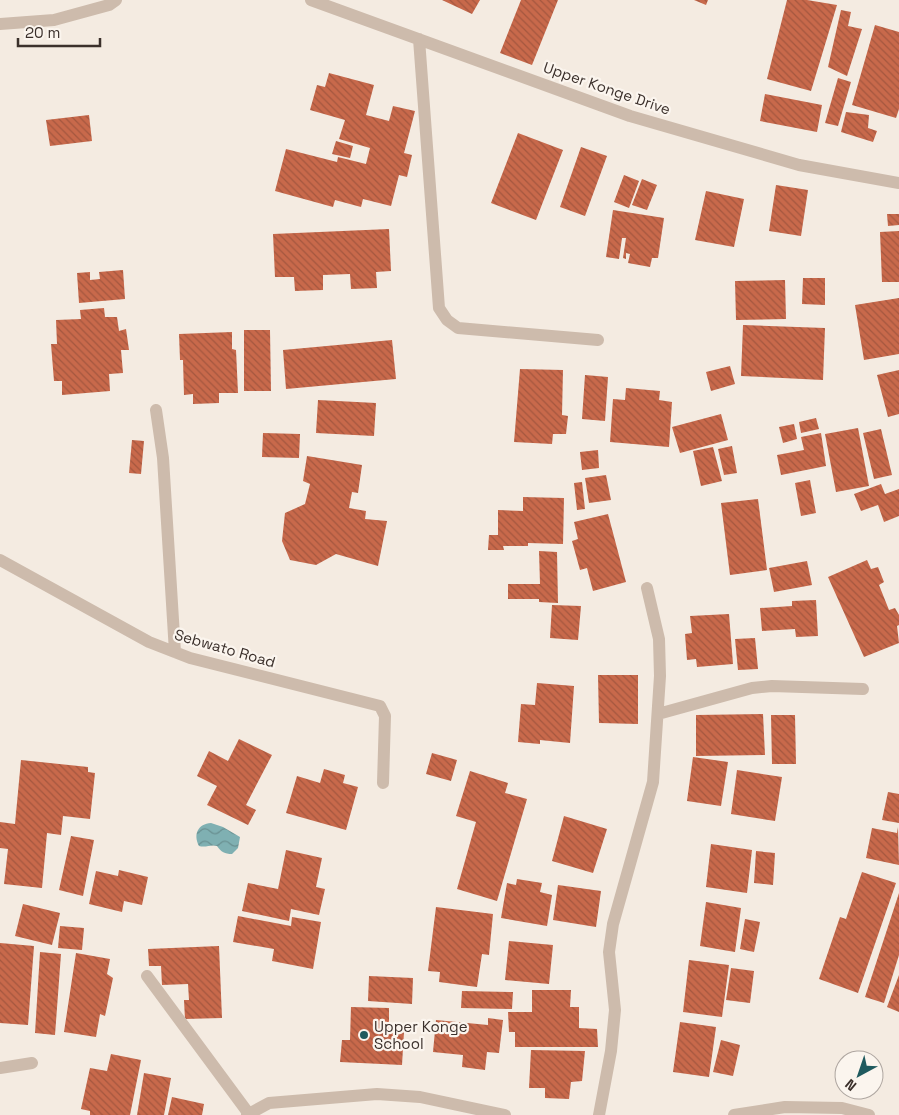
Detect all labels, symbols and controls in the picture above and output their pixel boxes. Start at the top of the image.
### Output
scale bar [18,15,100,47]
text: 20 m [25,23,60,42]
street label: Upper Konge Drive [541,57,673,119]
street label: Sebwato Road [172,625,278,671]
place label: Upper Konge School [374,1017,468,1053]
marker: Upper Konge School [358,1029,370,1041]
north arrow [834,1050,884,1100]
text: N [841,1075,860,1095]

